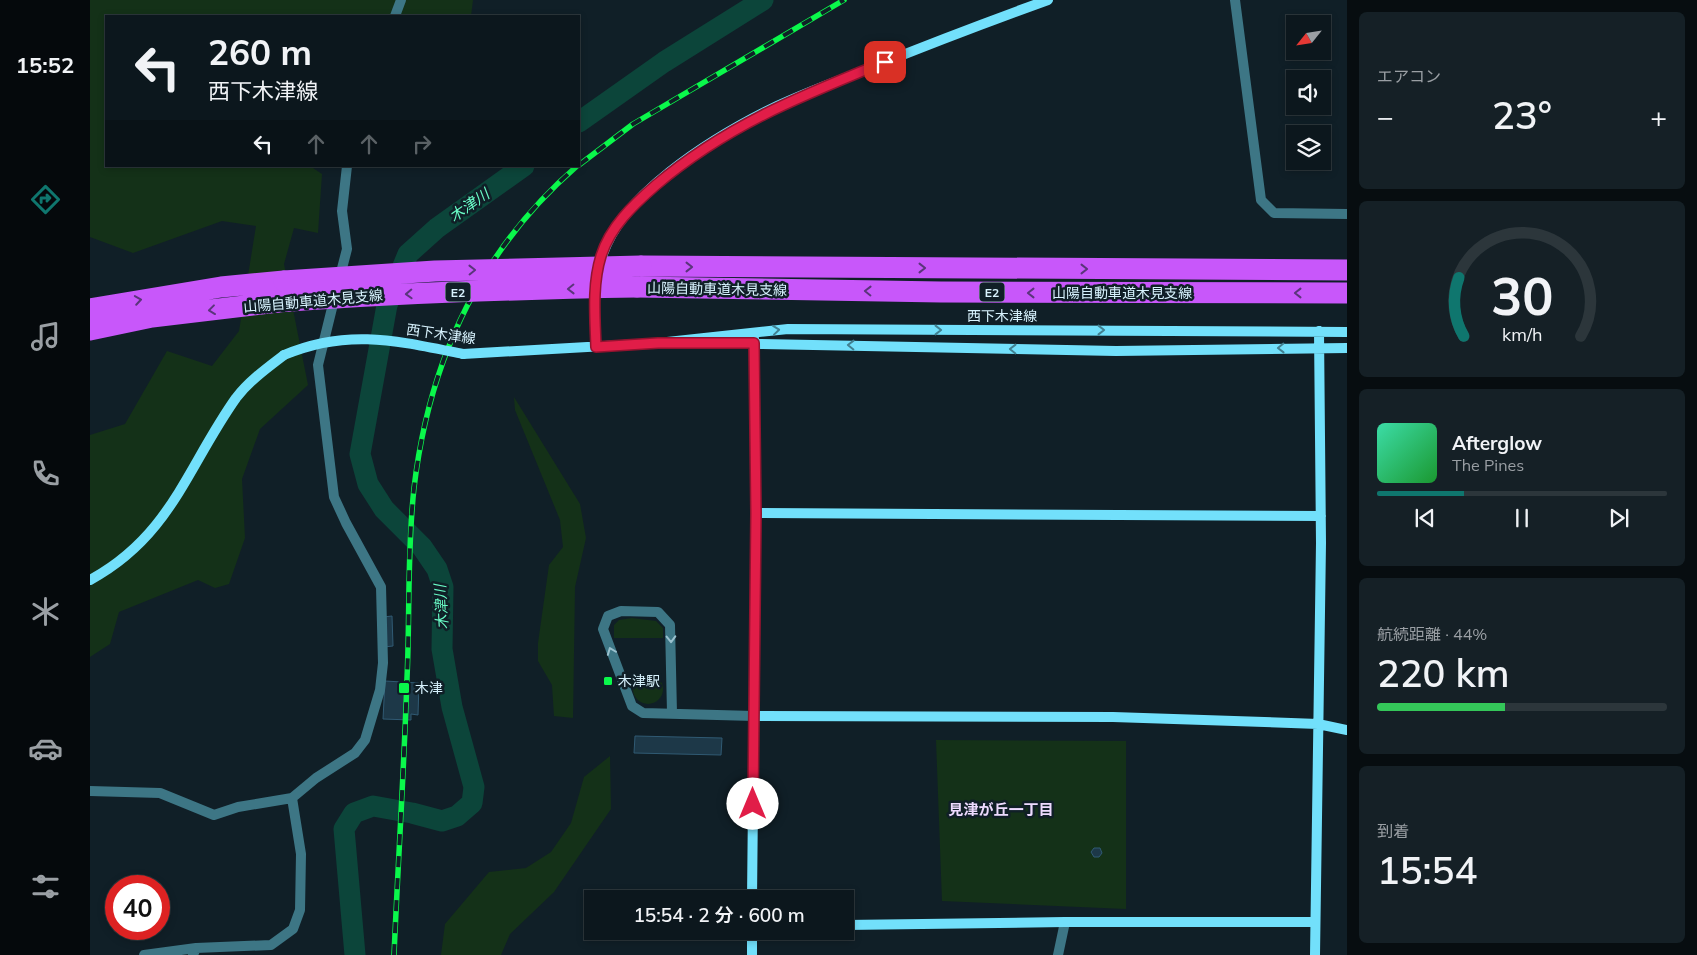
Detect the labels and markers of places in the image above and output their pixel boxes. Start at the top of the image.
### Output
pin [864,41,906,83]
place label: 木津駅 [618,672,660,690]
marker: 木津駅 [602,675,614,687]
place label: 木津 [415,679,443,697]
marker: 木津 [397,681,411,695]

